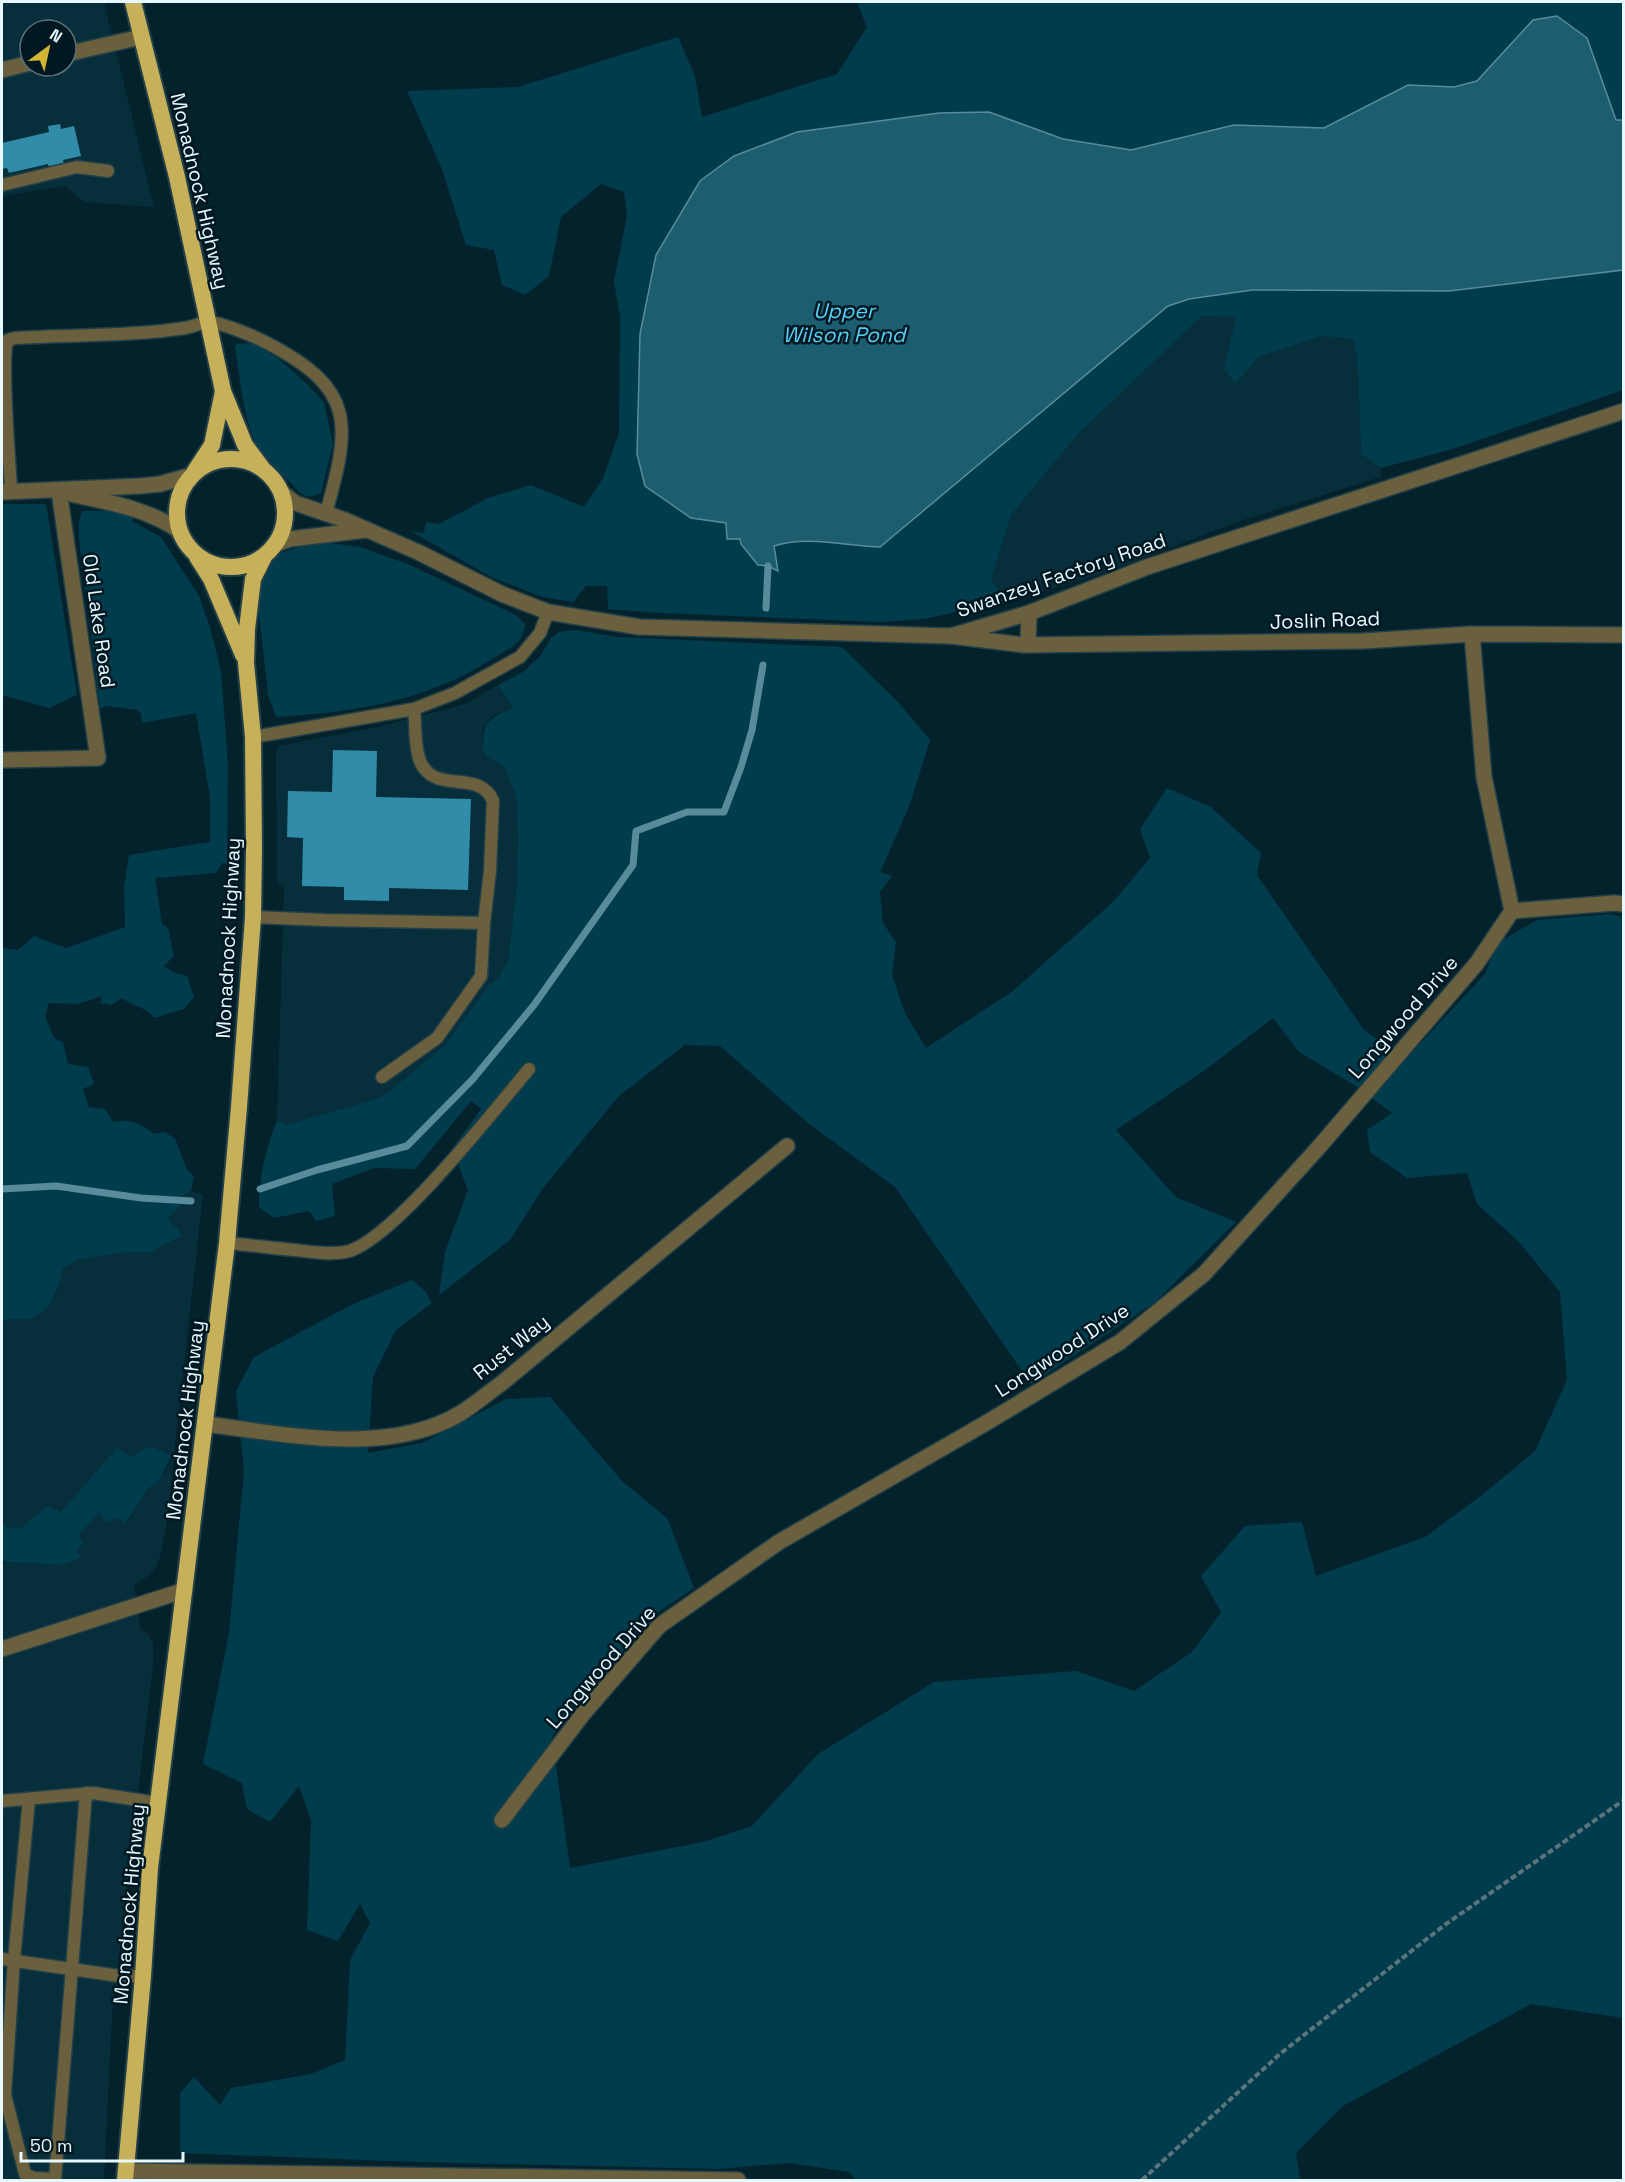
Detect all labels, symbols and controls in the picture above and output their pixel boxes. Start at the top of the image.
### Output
north arrow [18,18,78,78]
text: N [46,24,66,48]
street label: Monadnock Highway [165,90,235,292]
water label: Upper Wilson Pond [783,297,908,348]
street label: Swanzey Factory Road [953,527,1169,623]
street label: Old Lake Road [77,552,121,690]
street label: Joslin Road [1269,605,1381,635]
street label: Monadnock Highway [210,837,246,1039]
street label: Longwood Drive [1342,950,1464,1084]
street label: Longwood Drive [990,1297,1134,1403]
street label: Rust Way [468,1309,554,1385]
street label: Monadnock Highway [160,1319,210,1521]
street label: Longwood Drive [540,1600,662,1734]
street label: Monadnock Highway [107,1803,151,2005]
scale bar [21,2125,183,2163]
text: 50 m [30,2134,72,2157]

